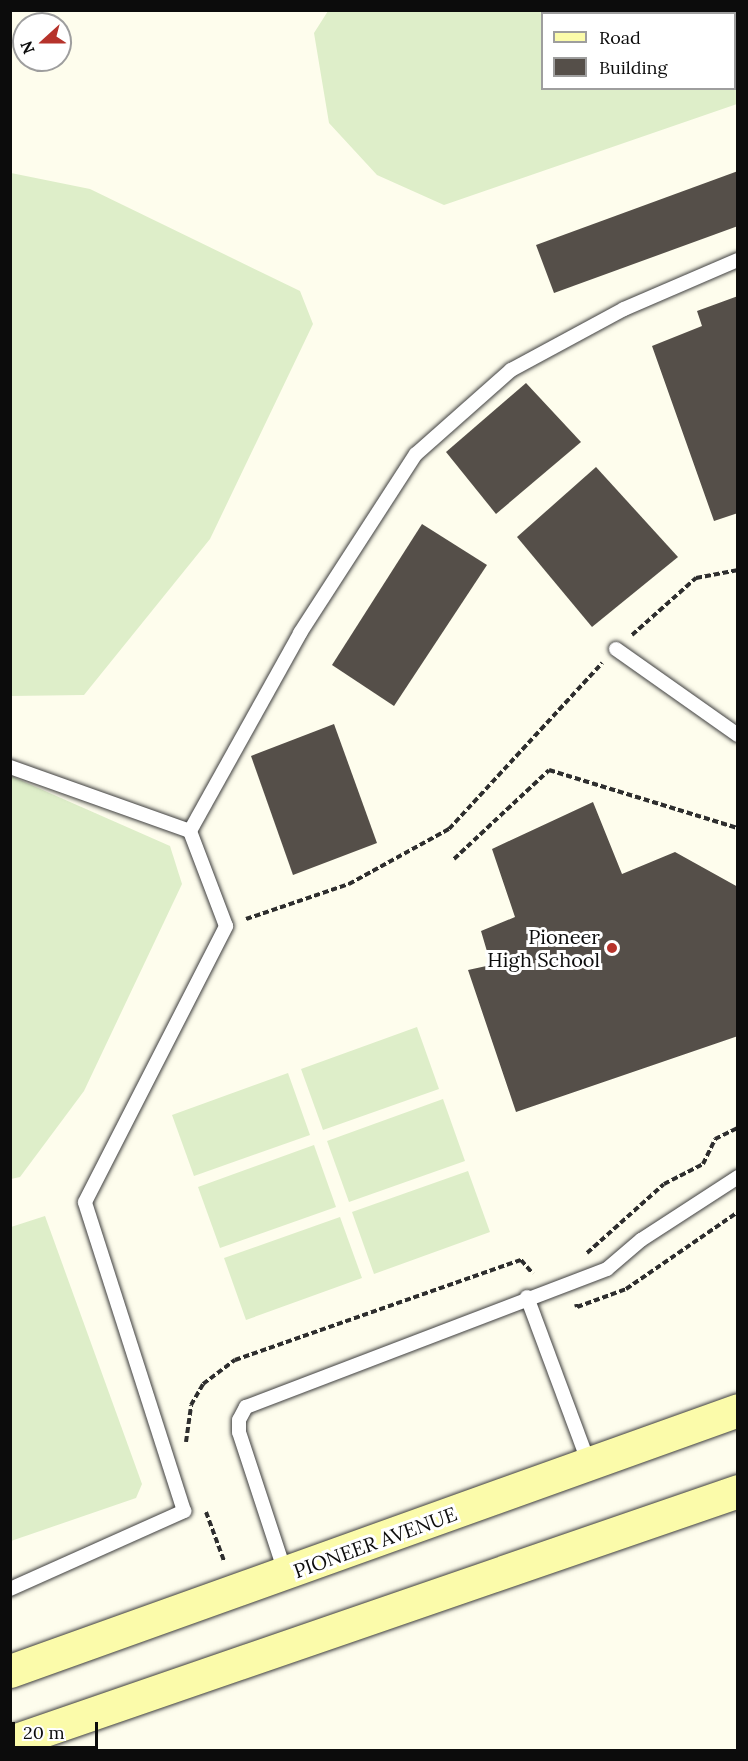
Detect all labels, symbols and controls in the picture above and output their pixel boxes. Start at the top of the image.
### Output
north arrow [12,12,72,72]
legend [541,12,736,90]
text: Road [599,26,641,49]
text: N [16,38,39,57]
text: Building [599,56,667,79]
place label: Pioneer High School [487,924,600,971]
marker: Pioneer High School [605,941,619,955]
street label: PIONEER AVENUE [290,1501,460,1583]
scale bar [15,1710,100,1748]
text: 20 m [23,1721,65,1744]

